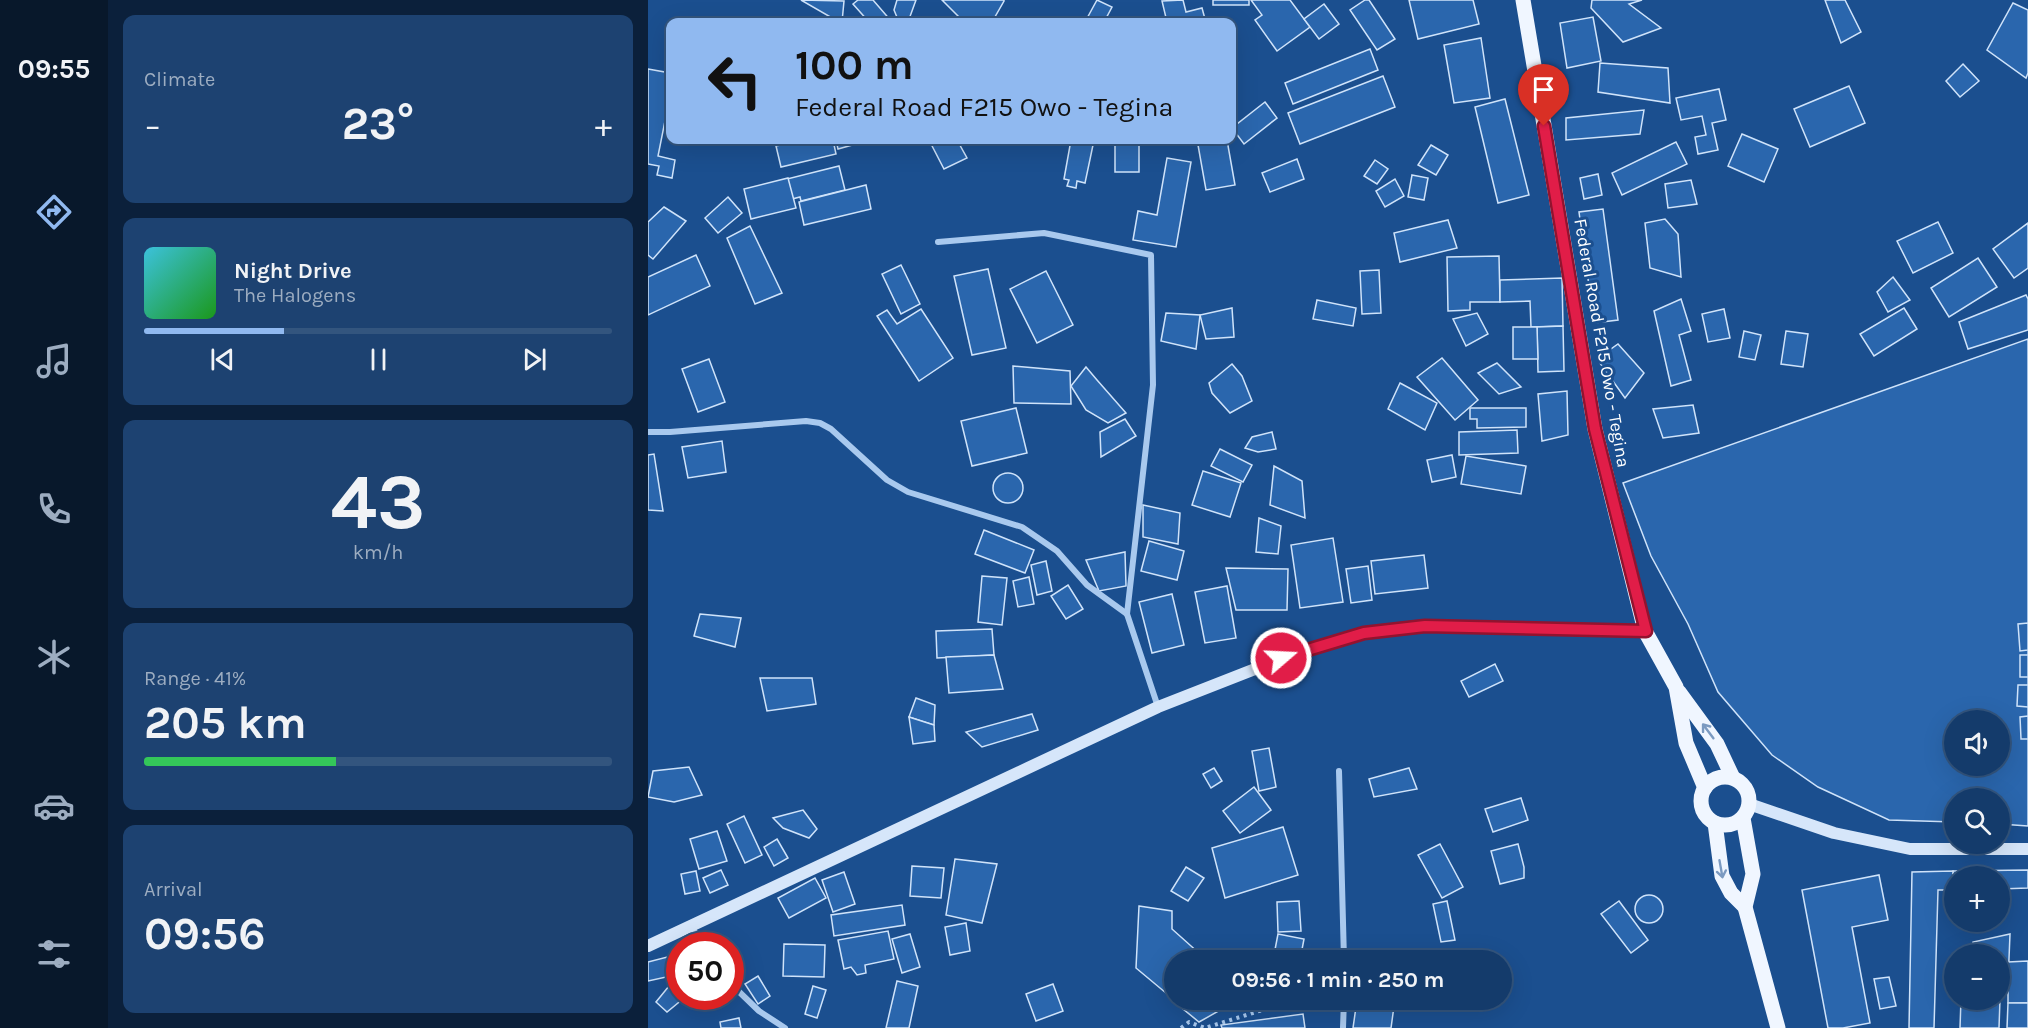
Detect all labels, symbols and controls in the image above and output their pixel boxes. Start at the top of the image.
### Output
text: 100 m [795,40,914,90]
icon: left [696,42,774,120]
text: 09:55 [18,53,90,85]
pin [1518,64,1569,126]
text: Climate [144,68,215,91]
icon: arrive [1527,73,1560,106]
text: Federal Road F215 Owo - Tegina [795,91,1173,123]
text: 23° [342,98,414,150]
text: − [144,106,161,144]
text: + [595,106,612,144]
icon: directions [33,191,75,233]
street label: Federal Road F215 Owo - Tegina [1569,217,1635,469]
text: Night Drive [234,258,352,284]
text: The Halogens [234,284,356,307]
icon: music [33,340,75,382]
icon: previous [206,343,239,376]
icon: pause [362,343,395,376]
icon: next [518,343,551,376]
text: 43 [331,456,425,548]
icon: phone [33,488,75,530]
text: km/h [353,541,403,564]
position arrow [1249,626,1313,690]
icon: climate [33,636,75,678]
text: Range · 41% [144,667,246,690]
text: 205 km [144,697,307,749]
map controls [1944,710,2010,1010]
button: sound [1944,710,2010,776]
one-way arrow [1702,723,1714,739]
icon: car [33,785,75,827]
button: search [1944,788,2010,854]
one-way arrow [1716,859,1727,878]
button: + [1944,866,2010,932]
text: Arrival [144,878,203,901]
text: 09:56 [144,908,266,960]
speed limit sign: 50 [666,932,744,1010]
icon: filters [33,933,75,975]
button: − [1944,944,2010,1010]
text: 09:56 · 1 min · 250 m [1232,967,1444,993]

